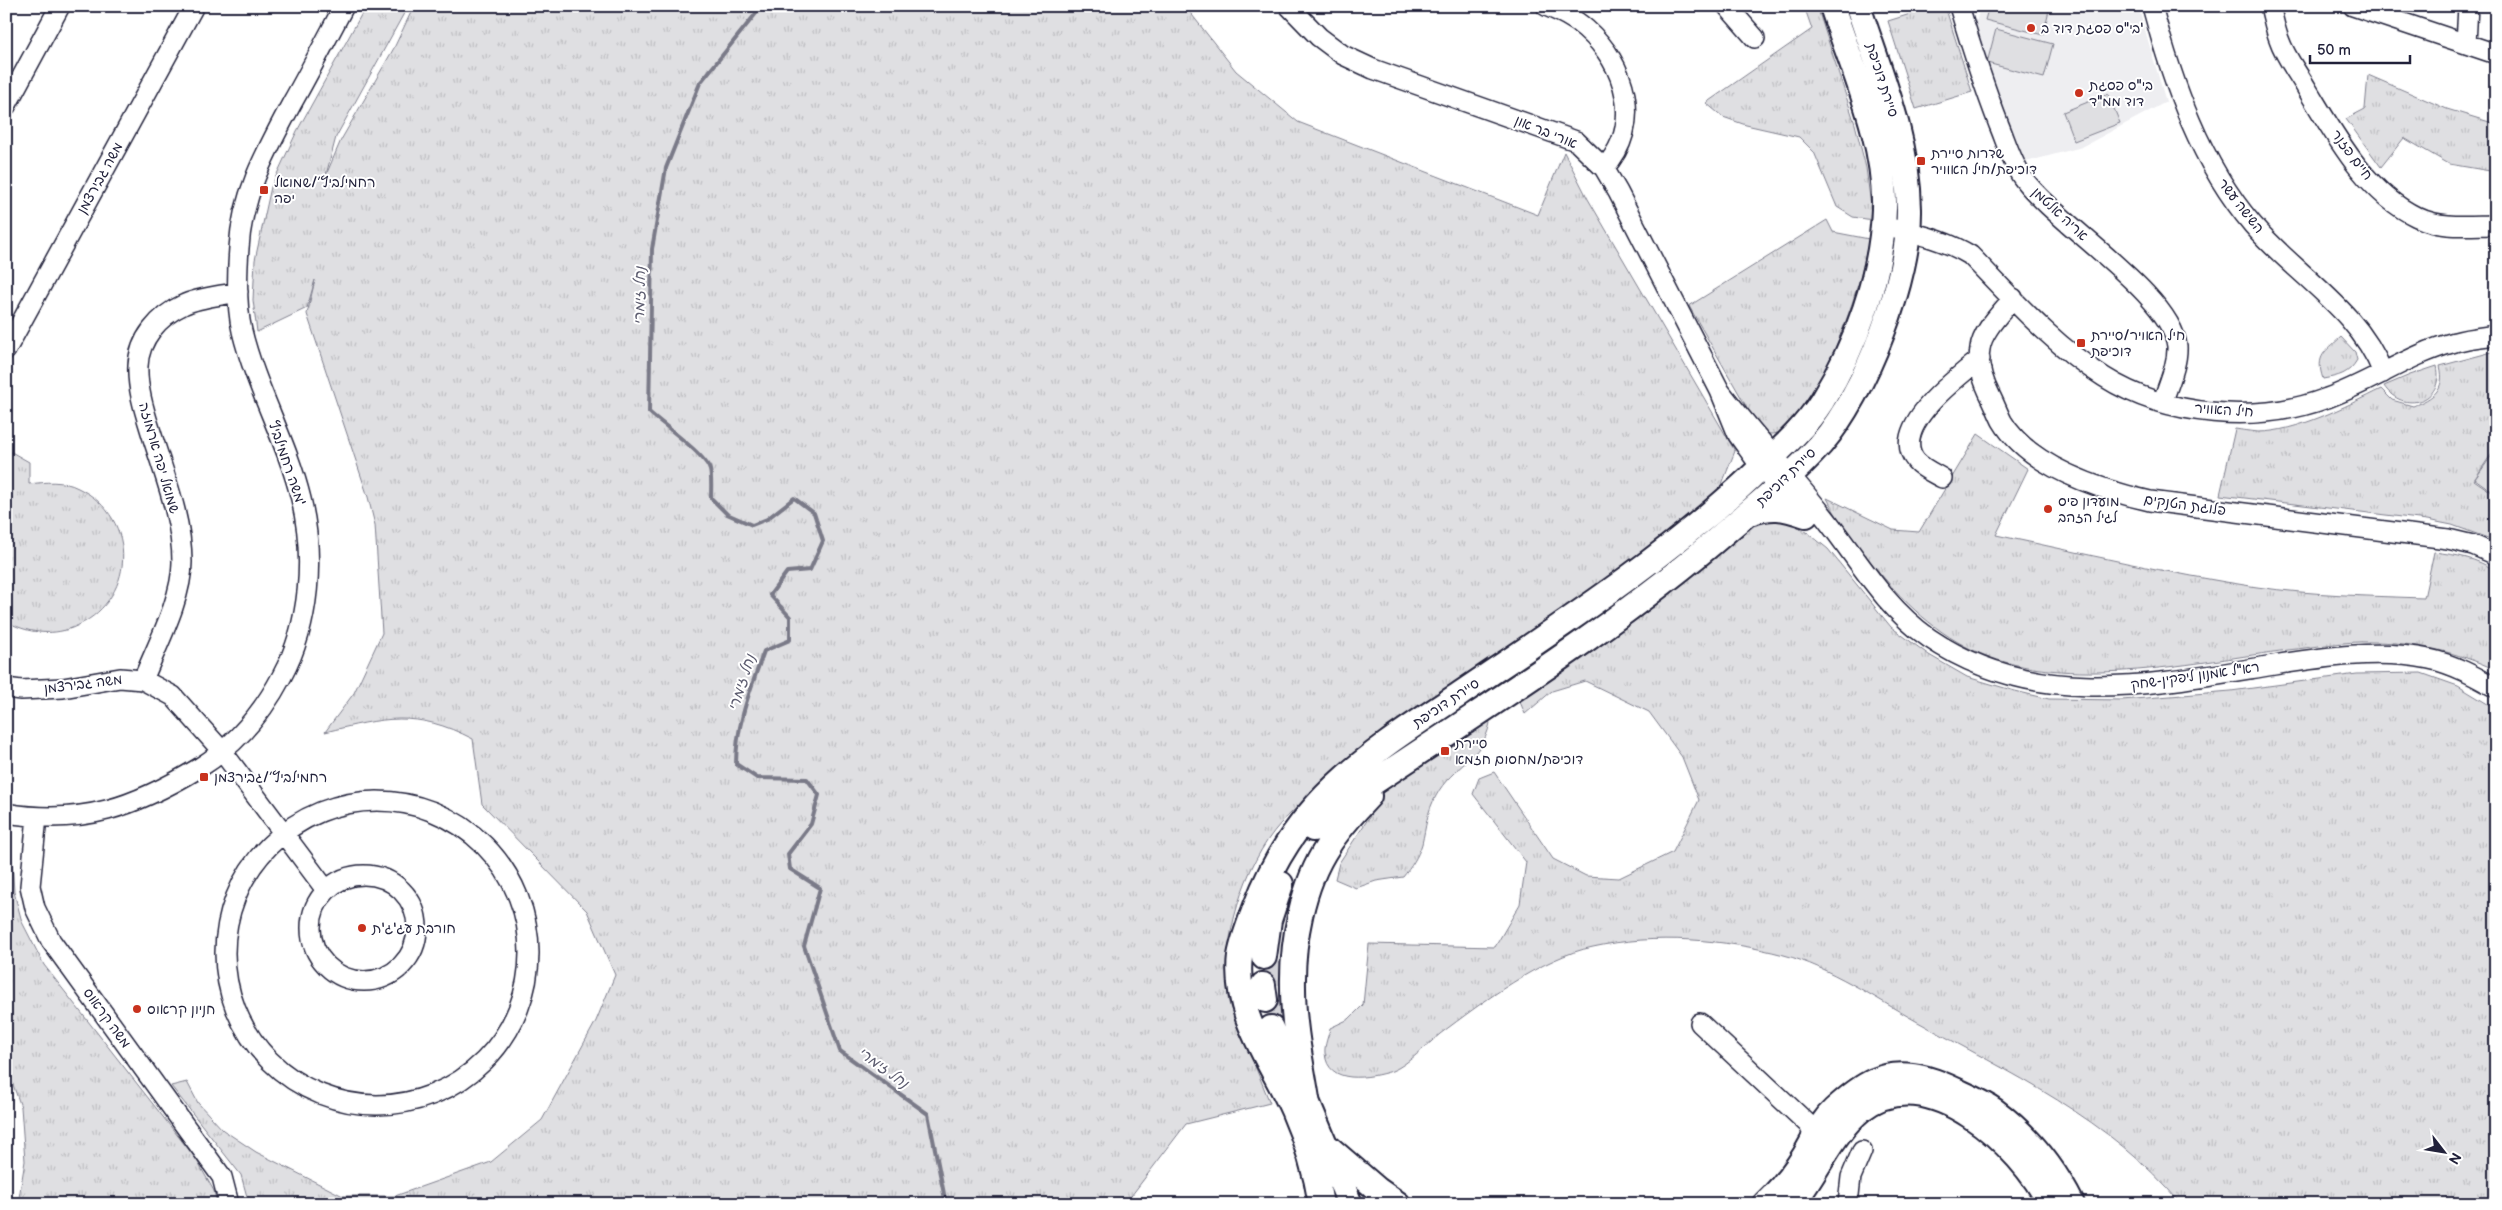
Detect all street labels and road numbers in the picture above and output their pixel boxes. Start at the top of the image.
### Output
street label: סיירת דוכיפת [1862,40,1902,119]
street label: אורי בר און [1512,112,1580,152]
street label: חיים פזנר [2328,126,2376,184]
street label: משה גבירצמן [73,139,127,217]
street label: השישה עשר [2214,175,2268,237]
street label: אריה אלטמן [2028,184,2092,244]
street label: חיל האוויר [2194,399,2254,421]
street label: שמואל יפה ארמוזה [135,400,183,516]
street label: משה רחמילביץ' [265,419,309,507]
street label: סיירת דוכיפת [1752,444,1819,510]
street label: פלוגת הטנקים [2143,491,2227,519]
street label: רא"ל אמנון ליפקין-שחק [2129,659,2261,693]
street label: משה גבירצמן [43,671,123,697]
street label: סיירת דוכיפת [1409,675,1482,732]
street label: משה קראוס [79,985,135,1051]

